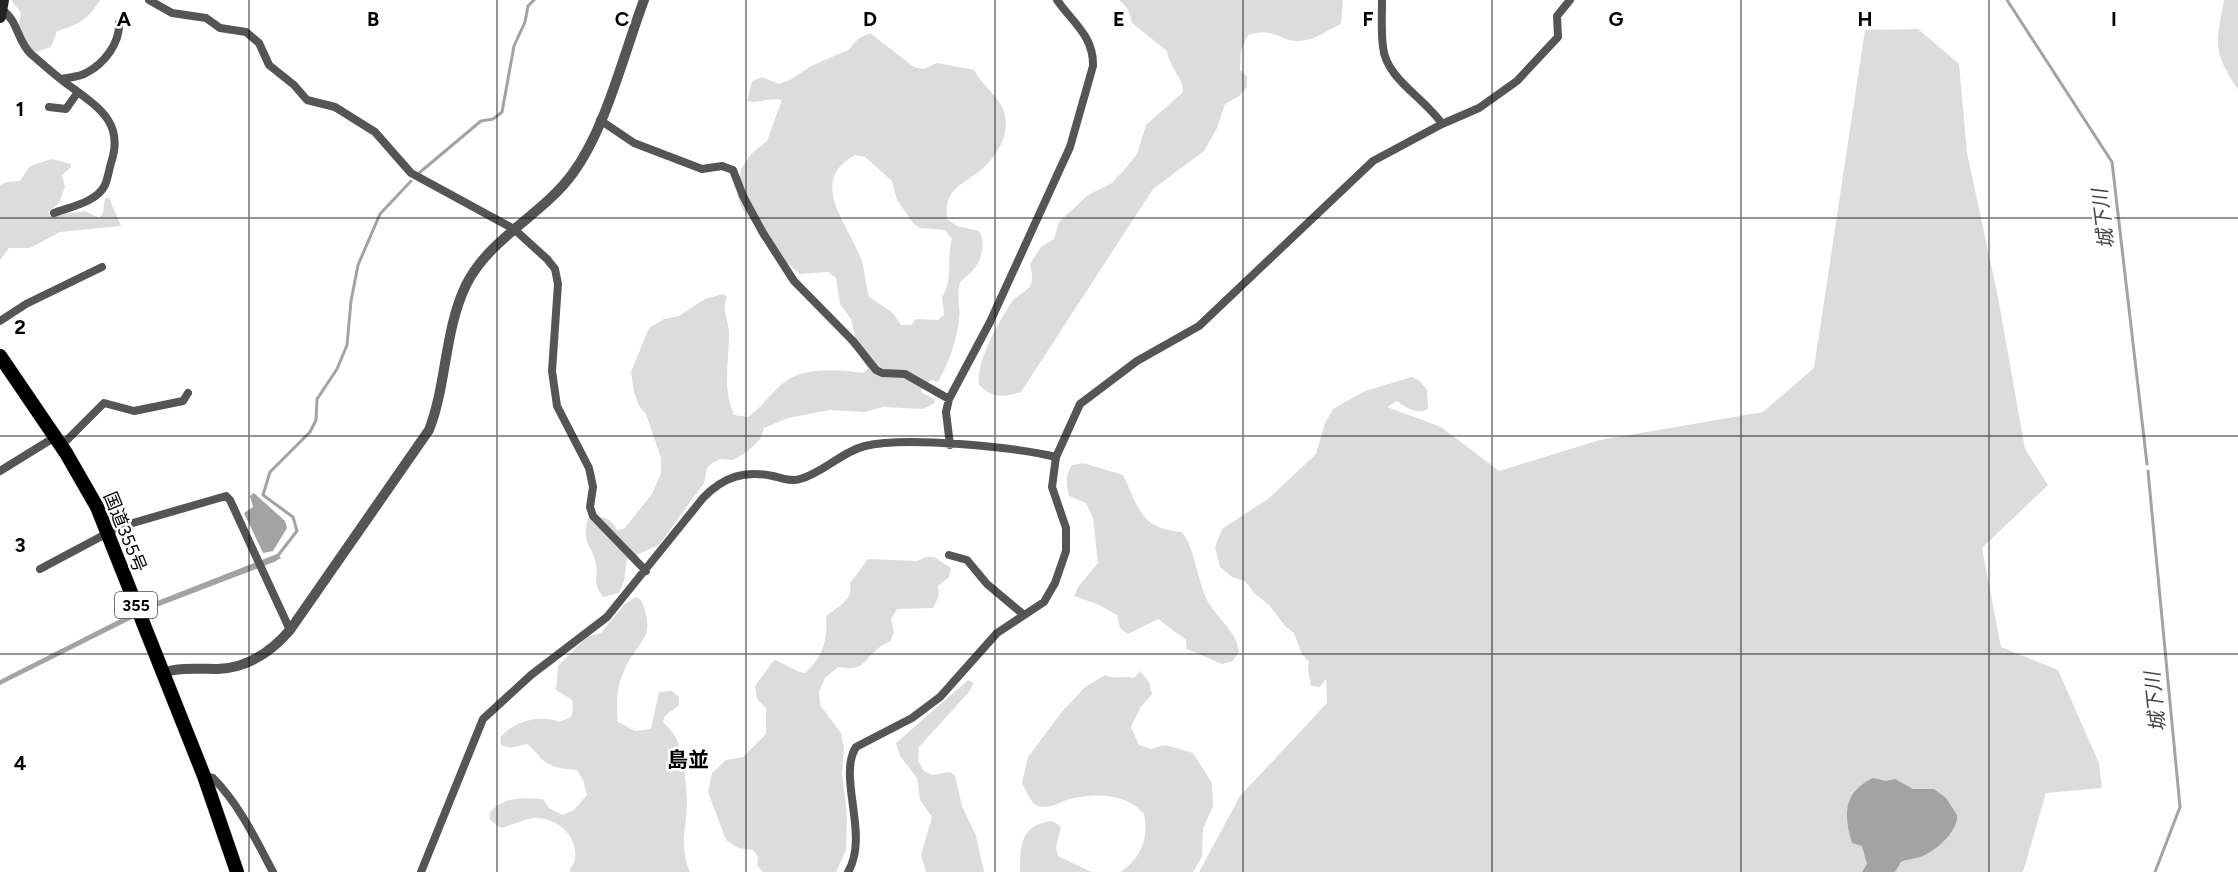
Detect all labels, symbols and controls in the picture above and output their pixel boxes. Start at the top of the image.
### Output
text: A [117,7,132,31]
text: B [367,7,379,31]
text: C [615,7,629,31]
text: D [863,7,877,31]
text: E [1113,7,1125,31]
text: F [1362,7,1374,31]
text: G [1609,7,1624,31]
text: H [1858,7,1873,31]
text: I [2111,7,2117,31]
text: 1 [16,97,24,121]
water label: 城下川 [2087,186,2119,250]
text: 2 [14,315,26,339]
street label: 国道355号 [99,489,151,575]
text: 3 [14,533,26,557]
road number: 355 [115,592,157,618]
water label: 城下川 [2140,669,2170,733]
district label: 島並 [667,747,709,772]
text: 4 [14,751,27,775]

